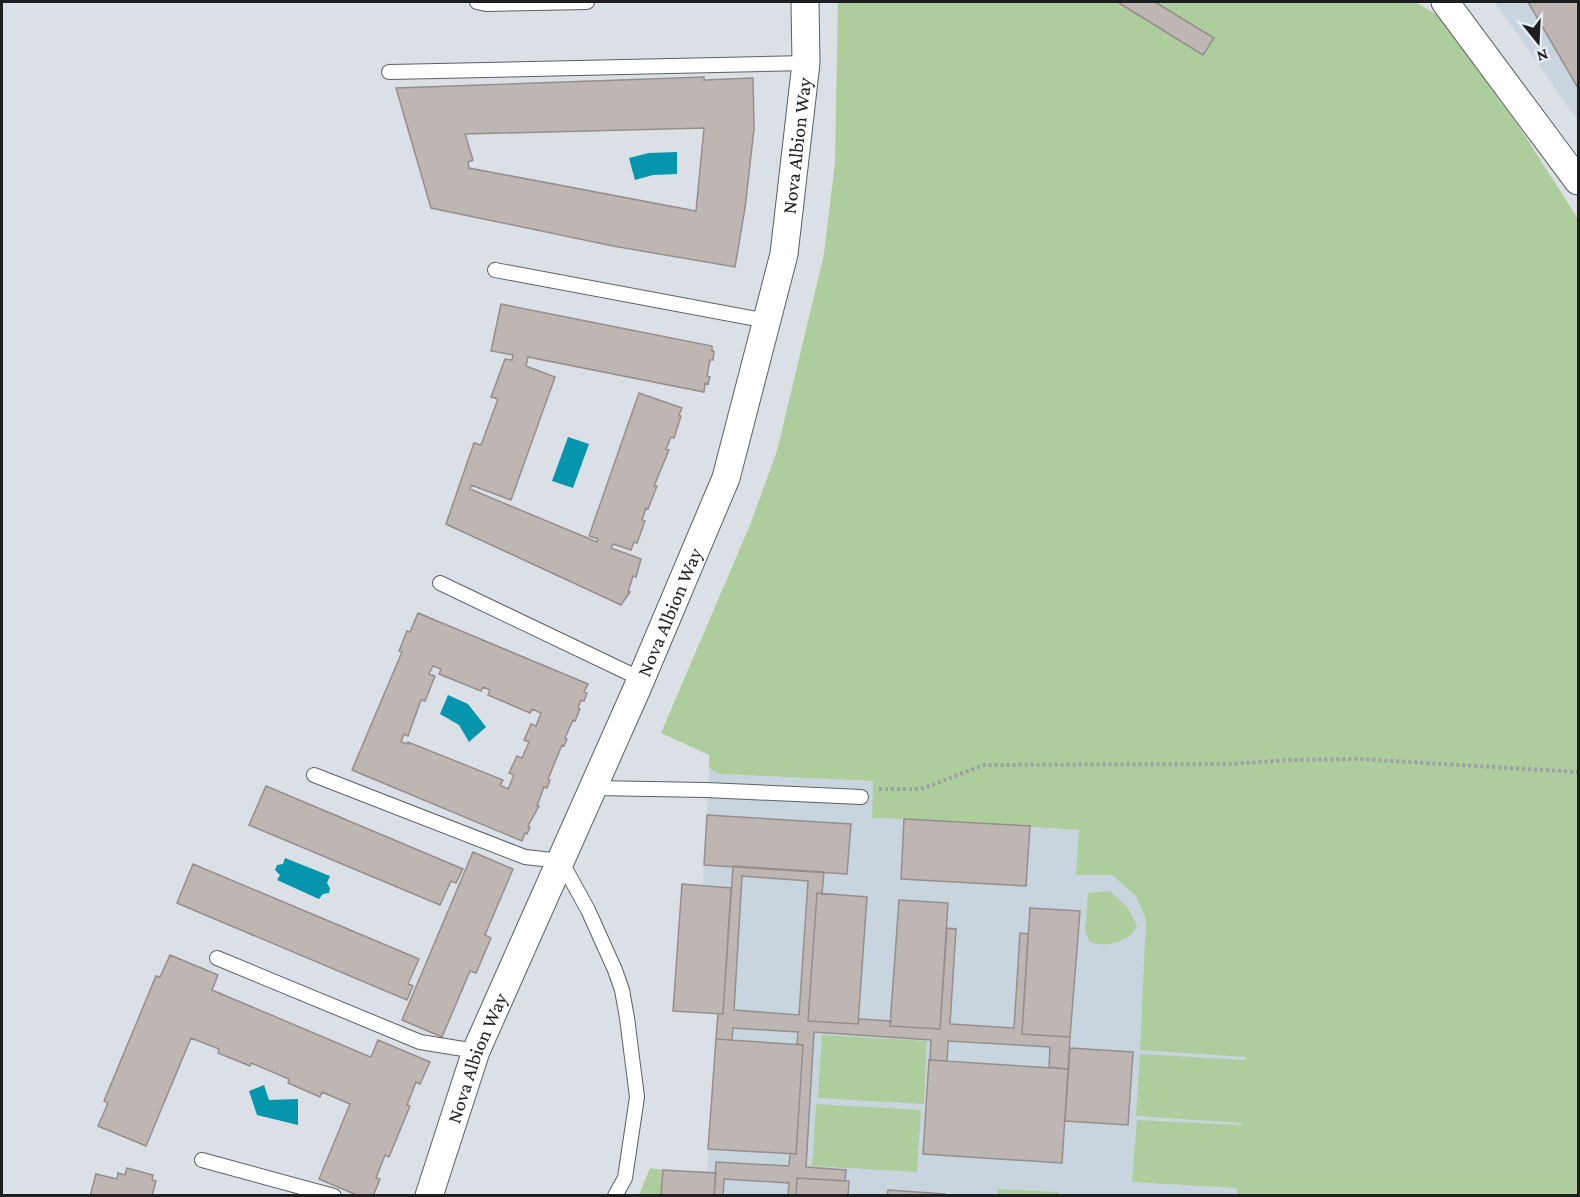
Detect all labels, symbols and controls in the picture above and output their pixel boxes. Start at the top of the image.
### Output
north arrow [1508,12,1568,72]
text: N [1535,46,1550,66]
street label: Nova Albion Way [778,75,816,215]
street label: Nova Albion Way [632,544,707,680]
street label: Nova Albion Way [442,989,513,1126]

